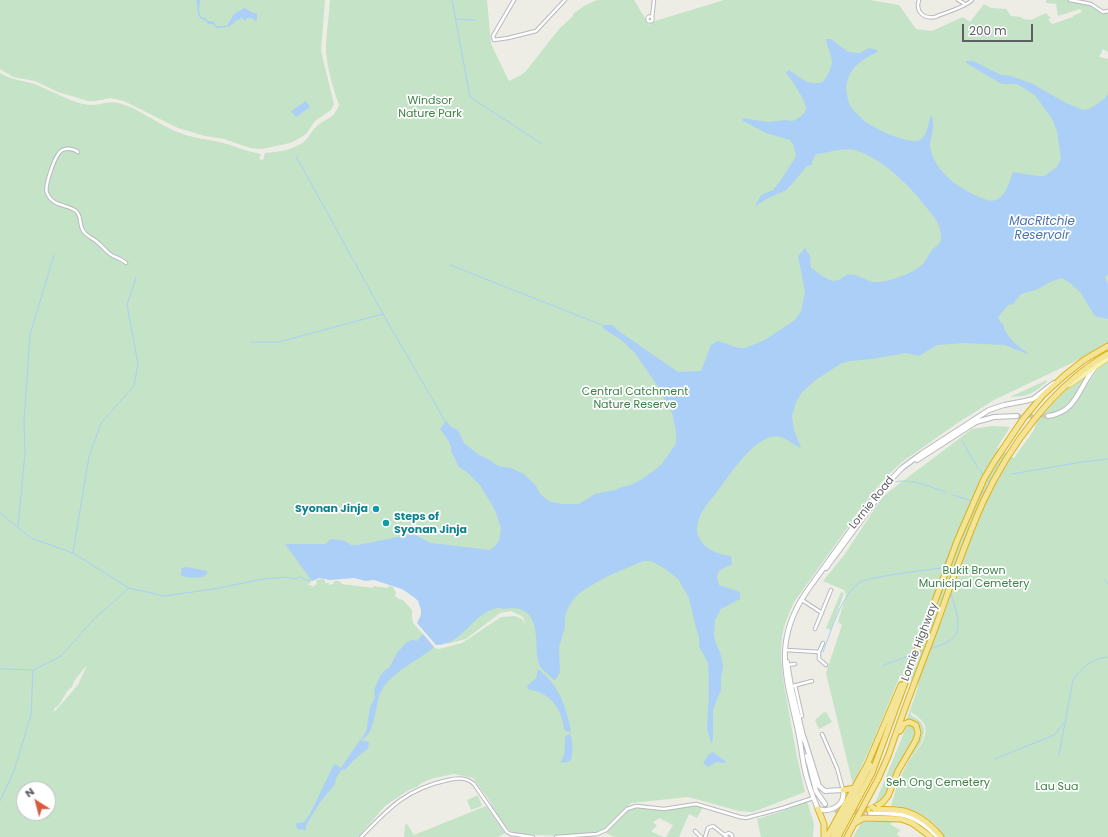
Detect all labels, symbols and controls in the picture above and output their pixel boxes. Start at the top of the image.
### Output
scale bar [964,16,1035,42]
text: 200 m [969,22,1007,39]
park label: Windsor Nature Park [398,94,462,120]
water label: MacRitchie Reservoir [1009,215,1075,243]
park label: Central Catchment Nature Reserve [582,385,688,411]
street label: Lornie Road [847,474,897,532]
place label: Syonan Jinja [295,502,368,516]
marker: Syonan Jinja [371,504,381,514]
place label: Steps of Syonan Jinja [394,510,467,536]
marker: Steps of Syonan Jinja [381,518,391,528]
park label: Bukit Brown Municipal Cemetery [919,564,1029,590]
street label: Lornie Highway [899,601,941,683]
park label: Seh Ong Cemetery [886,776,990,790]
park label: Lau Sua [1035,780,1079,794]
north arrow [16,781,56,821]
text: N [21,783,38,801]

